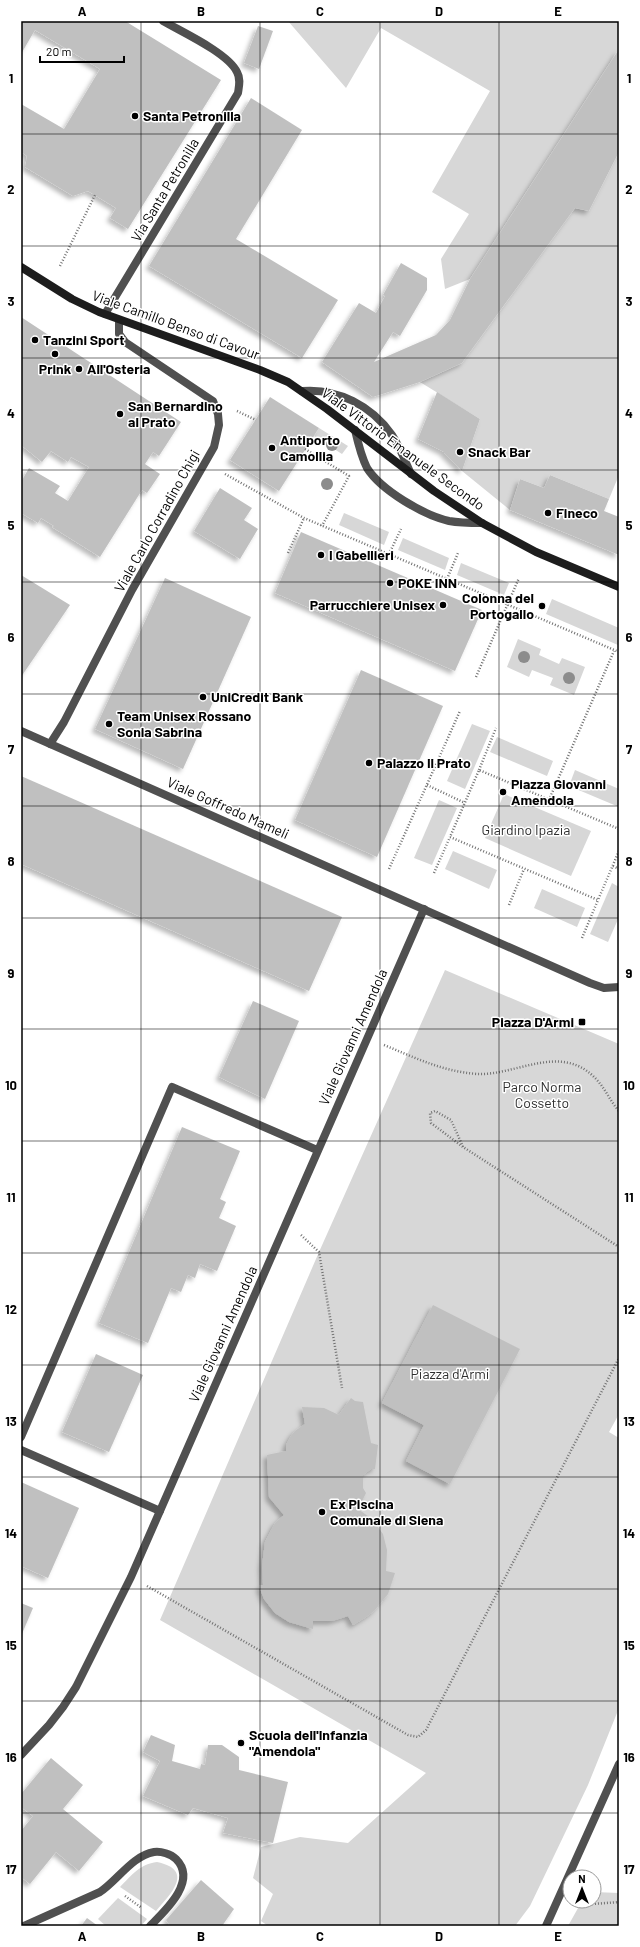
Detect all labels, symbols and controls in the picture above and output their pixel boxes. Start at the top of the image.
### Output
text: A [78,3,87,19]
text: B [197,3,205,19]
text: C [316,3,324,19]
text: D [435,3,443,19]
text: E [554,3,562,19]
scale bar [40,38,124,64]
text: 20 m [46,44,72,58]
text: 1 [9,70,13,86]
text: 1 [627,70,631,86]
place label: Santa Petronilla [143,107,241,124]
marker: Santa Petronilla [130,111,140,121]
street label: Via Santa Petronilla [127,135,202,244]
text: 2 [7,181,15,197]
text: 2 [625,181,633,197]
street label: Viale Camillo Benso di Cavour [90,286,262,363]
text: 3 [7,293,15,309]
text: 3 [625,293,633,309]
place label: Tanzini Sport [43,331,125,348]
marker: Tanzini Sport [30,335,40,345]
marker: Prink [50,349,60,359]
place label: Prink [39,360,72,377]
place label: All'Osteria [87,360,150,377]
marker: All'Osteria [74,364,84,374]
street label: Viale Vittorio Emanuele Secondo [318,384,488,513]
place label: San Bernardino al Prato [128,397,223,430]
text: 4 [7,405,15,421]
text: 4 [625,405,633,421]
marker: San Bernardino al Prato [115,409,125,419]
place label: Antiporto Camollia [280,431,340,464]
marker: Antiporto Camollia [267,443,277,453]
place label: Snack Bar [468,443,531,460]
street label: Viale Carlo Corradino Chigi [110,447,203,595]
marker: Snack Bar [455,447,465,457]
place label: Fineco [556,504,598,521]
marker: Fineco [543,508,553,518]
text: 5 [7,517,15,533]
text: 5 [625,517,633,533]
place label: I Gabellieri [329,546,394,563]
marker: I Gabellieri [316,550,326,560]
place label: POKE INN [398,574,457,591]
marker: POKE INN [385,578,395,588]
place label: Colonna del Portogallo [462,589,534,622]
place label: Parrucchiere Unisex [310,596,435,613]
marker: Parrucchiere Unisex [438,600,448,610]
marker: Colonna del Portogallo [537,601,547,611]
text: 6 [8,629,15,645]
text: 6 [626,629,633,645]
place label: UniCredit Bank [211,688,304,705]
marker: UniCredit Bank [198,692,208,702]
place label: Team Unisex Rossano Sonia Sabrina [117,707,251,740]
marker: Team Unisex Rossano Sonia Sabrina [104,719,114,729]
text: 7 [8,741,15,757]
text: 7 [626,741,633,757]
place label: Palazzo Il Prato [377,754,471,771]
marker: Palazzo Il Prato [364,758,374,768]
street label: Viale Goffredo Mameli [164,773,292,842]
place label: Piazza Giovanni Amendola [511,775,606,808]
marker: Piazza Giovanni Amendola [498,787,508,797]
park label: Giardino Ipazia [482,821,570,838]
text: 8 [7,853,15,869]
text: 8 [625,853,633,869]
text: 9 [8,965,15,981]
text: 9 [626,965,633,981]
street label: Viale Giovanni Amendola [315,966,390,1108]
place label: Piazza D'Armi [492,1013,574,1030]
marker: Piazza D'Armi [577,1017,587,1027]
text: 10 [5,1077,17,1093]
text: 10 [623,1077,635,1093]
park label: Parco Norma Cossetto [502,1078,582,1111]
text: 11 [6,1189,16,1205]
text: 11 [624,1189,634,1205]
street label: Viale Giovanni Amendola [185,1263,260,1405]
text: 12 [5,1301,17,1317]
text: 12 [623,1301,635,1317]
park label: Piazza d'Armi [411,1365,489,1382]
text: 13 [5,1413,17,1429]
text: 13 [623,1413,635,1429]
place label: Ex Piscina Comunale di Siena [330,1495,443,1528]
marker: Ex Piscina Comunale di Siena [317,1507,327,1517]
text: 14 [5,1525,17,1541]
text: 14 [623,1525,635,1541]
text: 15 [5,1637,17,1653]
text: 15 [623,1637,635,1653]
place label: Scuola dell'Infanzia "Amendola" [249,1726,368,1759]
marker: Scuola dell'Infanzia "Amendola" [236,1738,246,1748]
text: 16 [5,1749,17,1765]
text: 16 [623,1749,635,1765]
text: 17 [5,1861,17,1877]
text: 17 [623,1861,635,1877]
north arrow [562,1869,602,1909]
text: N [578,1872,586,1885]
text: A [78,1928,87,1944]
text: B [197,1928,205,1944]
text: C [316,1928,324,1944]
text: D [435,1928,443,1944]
text: E [554,1928,562,1944]

